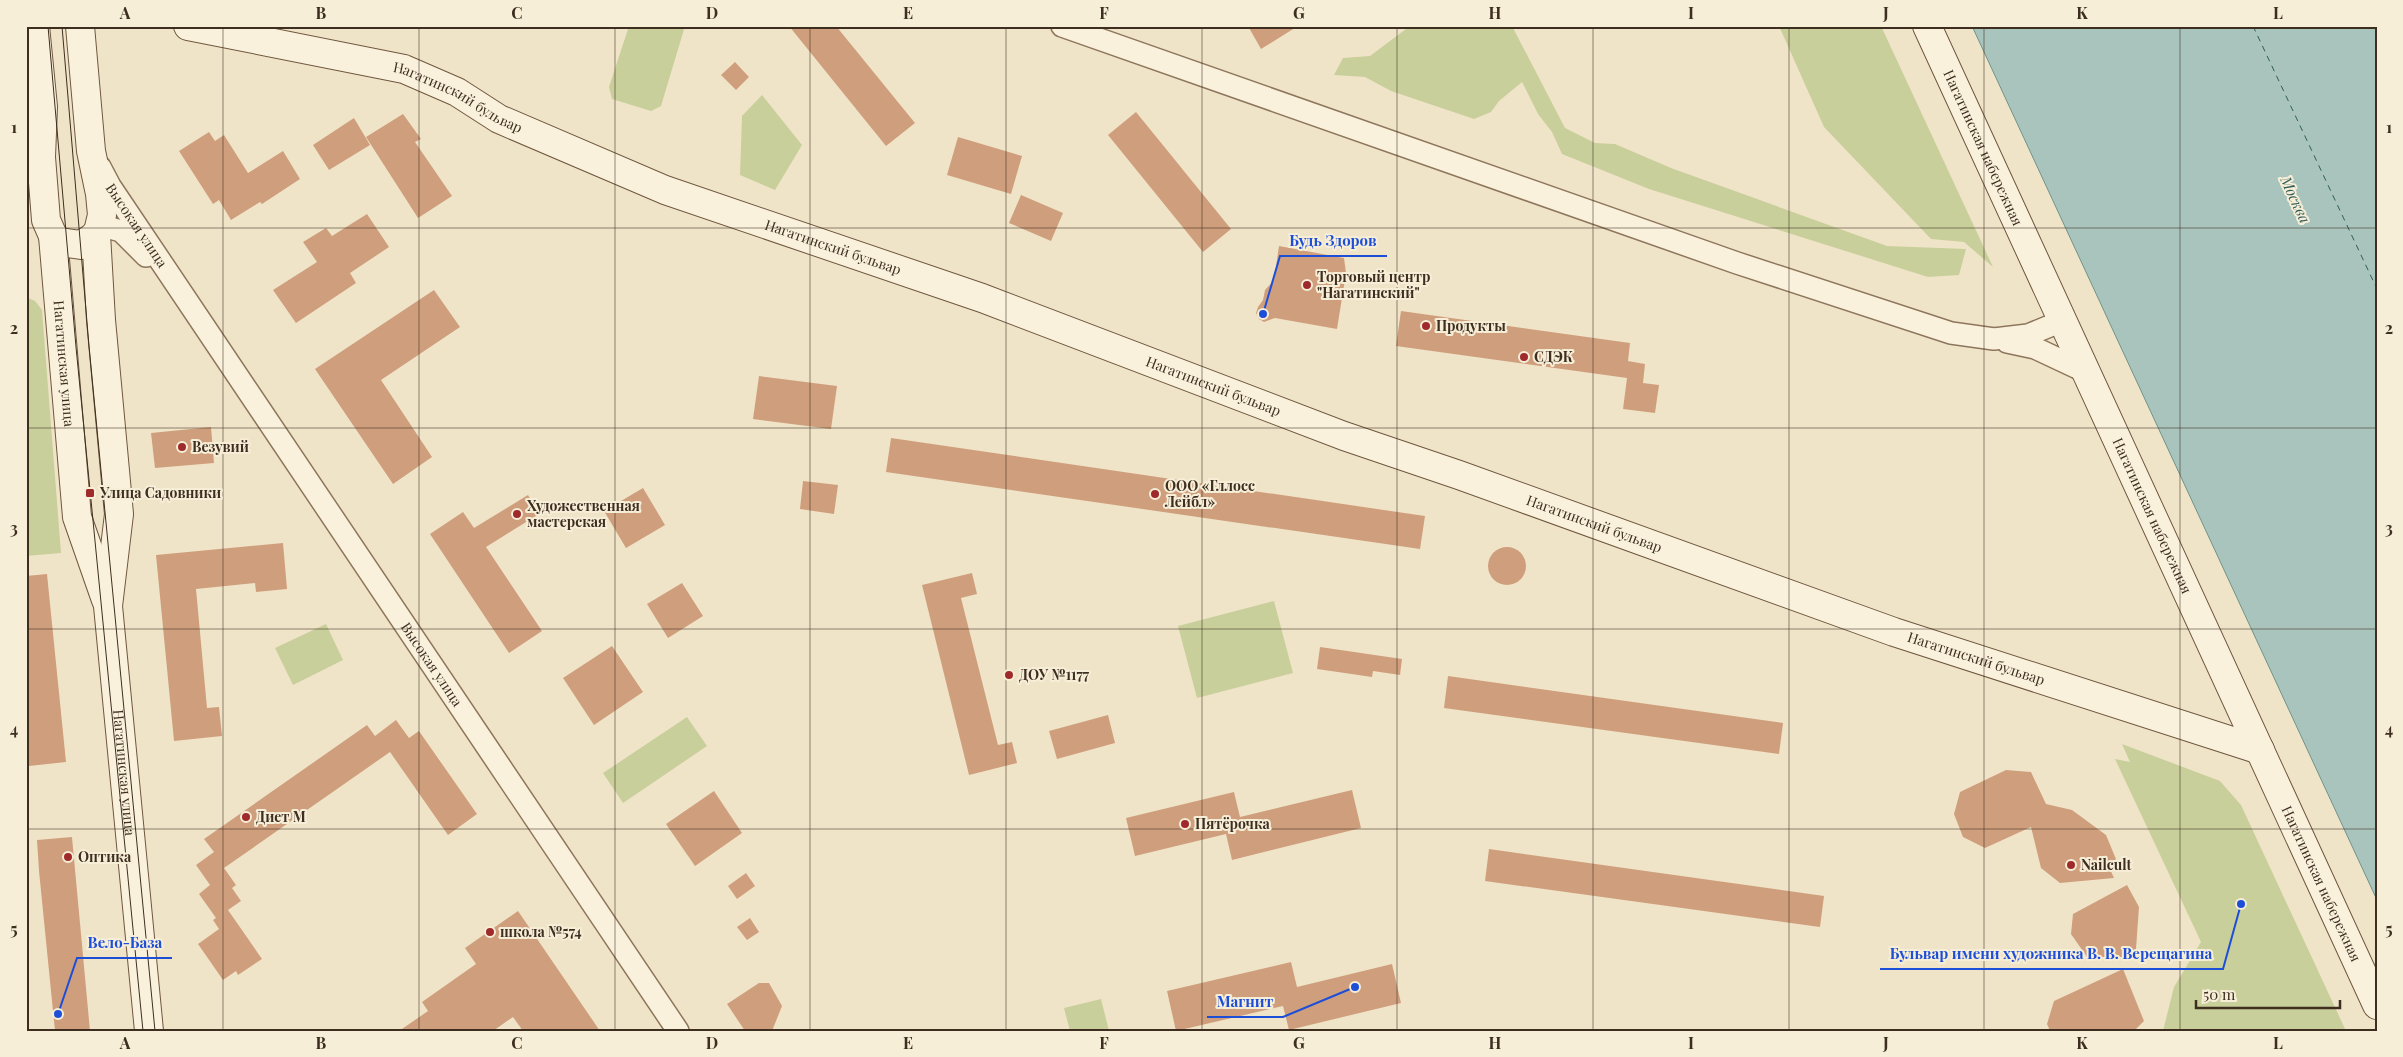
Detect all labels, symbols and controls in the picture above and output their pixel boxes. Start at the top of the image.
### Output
text: A [119,2,131,23]
text: B [316,2,327,23]
text: C [511,2,523,23]
text: D [706,2,718,23]
text: E [903,2,913,23]
text: F [1099,2,1109,23]
text: G [1293,2,1305,23]
text: H [1489,2,1502,23]
text: I [1688,2,1694,23]
text: J [1882,2,1889,23]
text: K [2076,2,2088,23]
text: L [2273,2,2283,23]
street label: Нагатинский бульвар [392,57,525,137]
street label: Нагатинская набережная [1939,67,2028,229]
text: 1 [11,116,17,137]
text: 1 [2386,116,2392,137]
water label: Москва [2276,172,2316,227]
street label: Высокая улица [102,179,172,271]
street label: Нагатинский бульвар [762,215,904,279]
callout: Будь Здоров [1280,226,1387,256]
text: Будь Здоров [1289,230,1377,250]
place label: Торговый центр "Нагатинский" [1317,267,1430,302]
marker: Торговый центр "Нагатинский" [1301,279,1313,291]
street label: Нагатинская улица [50,300,79,427]
place label: Продукты [1436,316,1506,335]
text: 2 [10,317,18,338]
text: 2 [2385,317,2393,338]
marker: Продукты [1420,320,1432,332]
place label: СДЭК [1534,347,1573,366]
street label: Нагатинский бульвар [1143,351,1284,420]
marker: СДЭК [1518,351,1530,363]
street label: Нагатинская набережная [2109,435,2197,597]
place label: Везувий [192,437,249,456]
marker: Везувий [176,441,188,453]
place label: ООО «Гллосс Лейбл» [1164,476,1255,511]
place label: Улица Садовники [99,483,221,502]
marker: Улица Садовники [84,487,96,499]
marker: ООО «Гллосс Лейбл» [1149,488,1161,500]
street label: Нагатинский бульвар [1524,490,1665,557]
place label: Художественная мастерская [527,496,640,531]
marker: Художественная мастерская [511,508,523,520]
text: 3 [10,517,18,538]
text: 3 [2385,517,2393,538]
street label: Высокая улица [397,618,467,710]
street label: Нагатинский бульвар [1905,627,2047,689]
place label: ДОУ №1177 [1019,665,1090,684]
marker: ДОУ №1177 [1003,669,1015,681]
street label: Нагатинская улица [109,709,140,837]
text: 4 [10,718,18,739]
text: 4 [2385,718,2393,739]
street label: Нагатинская набережная [2278,803,2366,965]
place label: Диет М [256,807,306,826]
marker: Диет М [240,811,252,823]
place label: Пятёрочка [1195,814,1271,833]
marker: Пятёрочка [1179,818,1191,830]
place label: Оптика [78,847,132,866]
marker: Оптика [62,851,74,863]
place label: Nailcult [2081,855,2131,874]
marker: Nailcult [2065,859,2077,871]
text: 5 [10,918,18,939]
text: 5 [2385,918,2393,939]
place label: школа №574 [500,922,582,941]
marker: школа №574 [484,926,496,938]
callout: Вело-База [77,928,172,958]
text: Вело-База [88,932,163,952]
callout: Бульвар имени художника В. В. Верещагина [1880,939,2223,969]
text: Бульвар имени художника В. В. Верещагина [1890,943,2213,963]
scale bar [2196,977,2339,1009]
text: 50 m [2203,984,2236,1004]
callout: Магнит [1207,987,1283,1017]
text: Магнит [1217,991,1274,1011]
text: A [119,1032,131,1053]
text: B [316,1032,327,1053]
text: C [511,1032,523,1053]
text: D [706,1032,718,1053]
text: E [903,1032,913,1053]
text: F [1099,1032,1109,1053]
text: G [1293,1032,1305,1053]
text: H [1489,1032,1502,1053]
text: I [1688,1032,1694,1053]
text: J [1882,1032,1889,1053]
text: K [2076,1032,2088,1053]
text: L [2273,1032,2283,1053]

